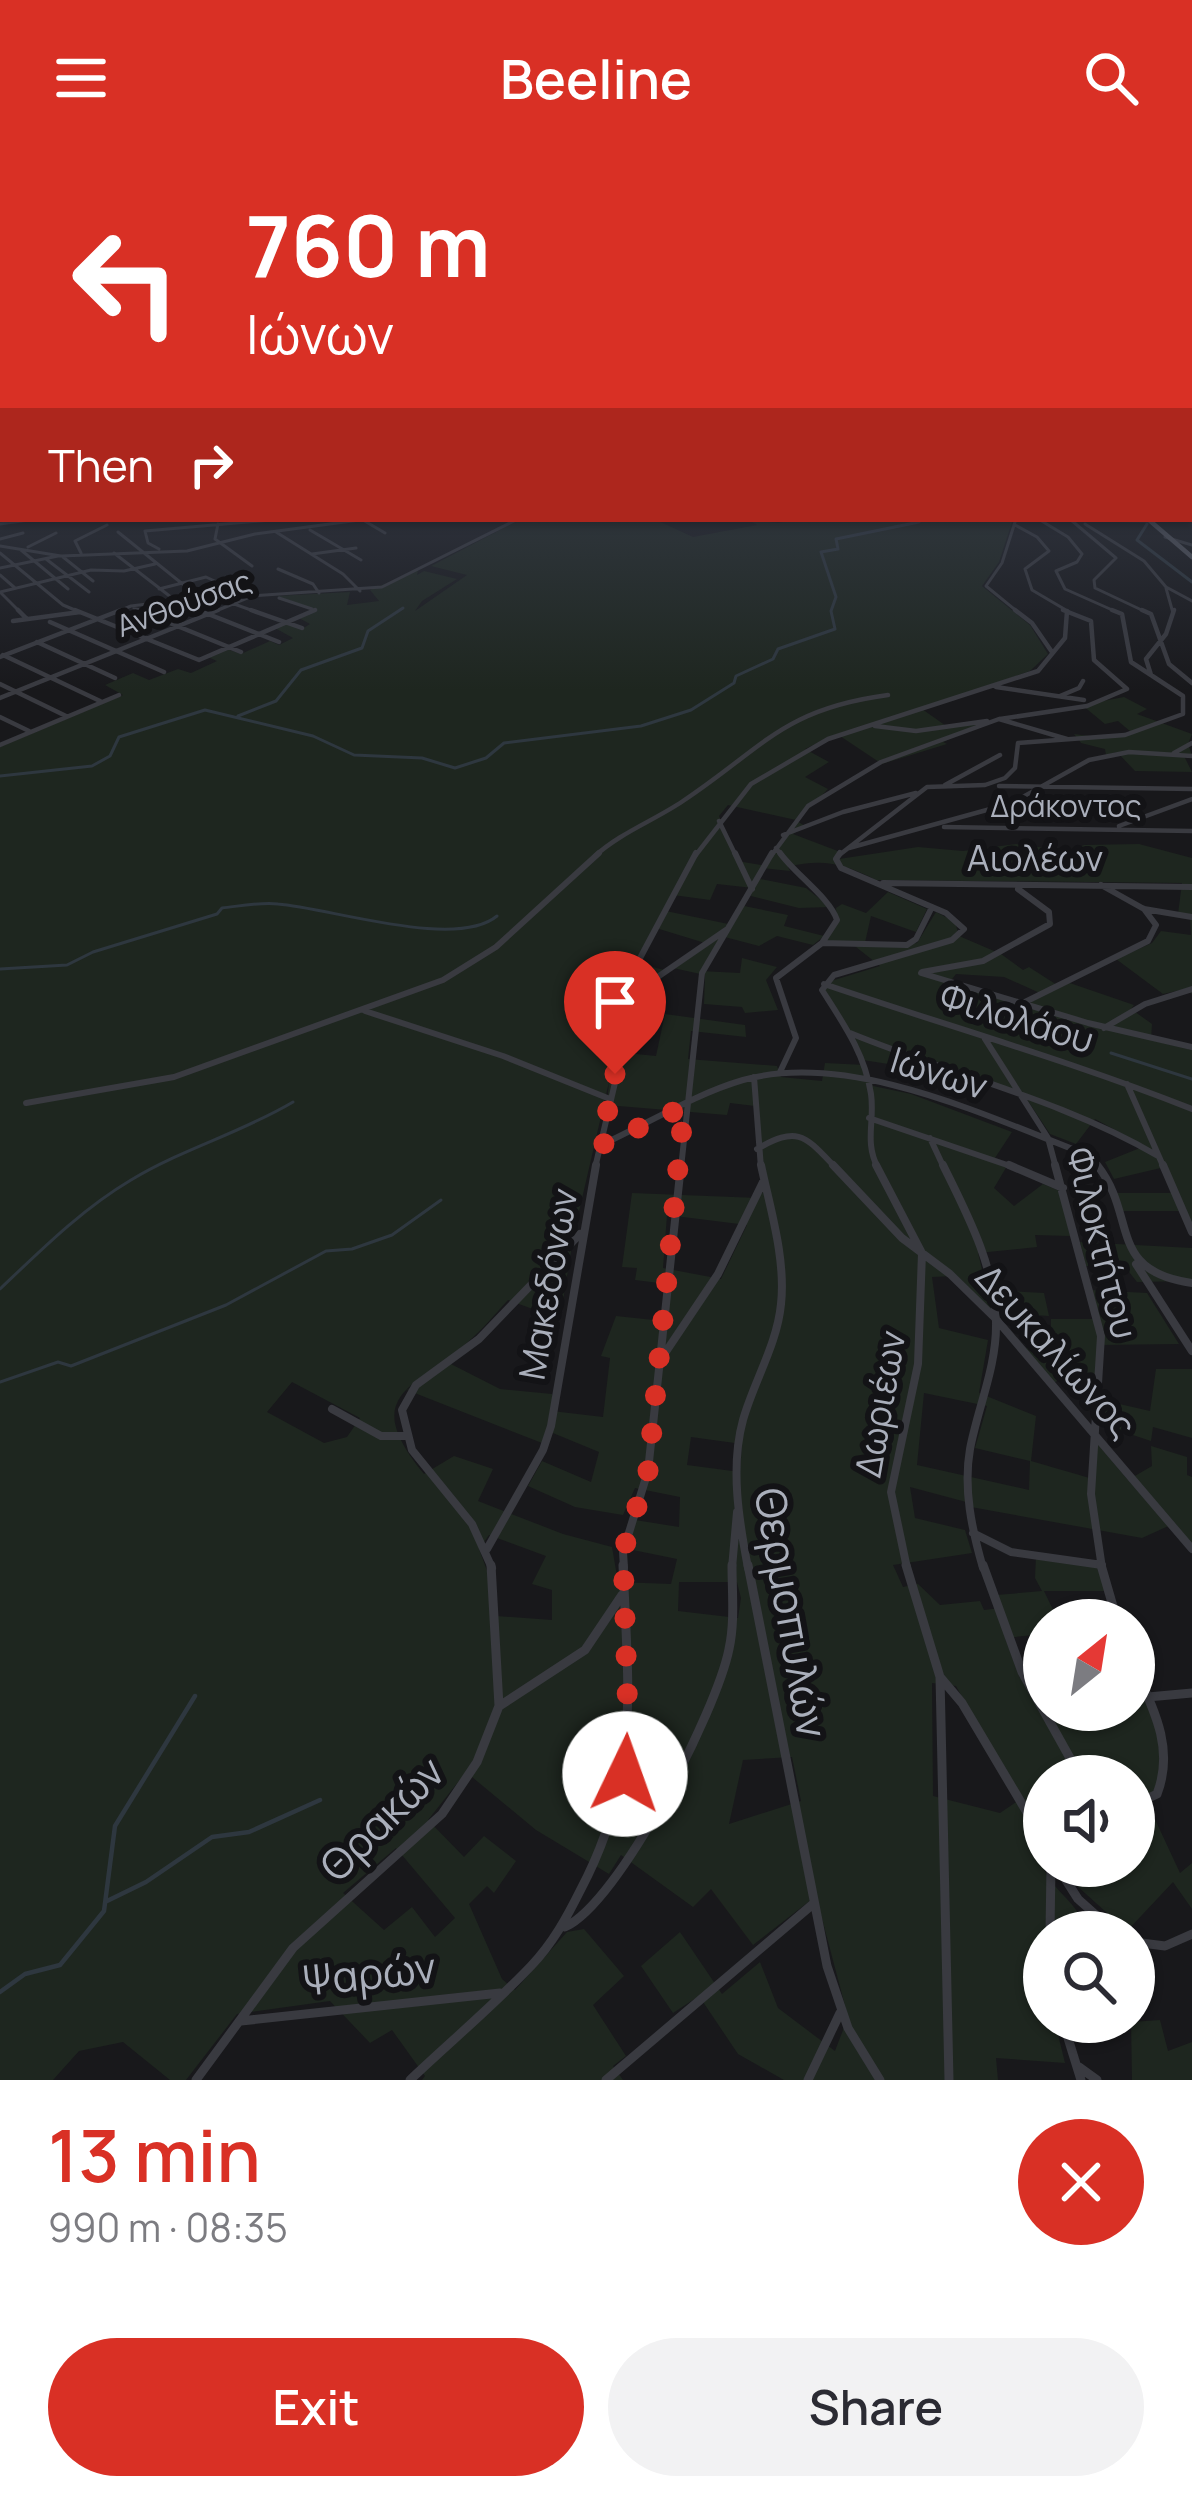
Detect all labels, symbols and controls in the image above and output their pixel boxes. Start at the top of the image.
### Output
text: Beeline [500,41,692,115]
icon: menu [48,45,114,111]
icon: search [1078,45,1144,111]
text: 760 m [246,187,491,302]
icon: left [48,204,204,360]
text: Ιώνων [246,296,394,370]
icon: right [178,432,244,498]
text: Then [48,434,154,496]
street label: Ανθούσας [110,559,257,646]
street label: Δράκοντος [990,785,1142,826]
street label: Αιολέων [967,833,1103,882]
pin [564,951,666,1074]
icon: arrive [582,969,648,1035]
street label: Φιλολάου [934,971,1100,1064]
street label: Ιώνων [885,1035,994,1110]
street label: Φιλοκτήτου [1055,1142,1150,1344]
street label: Μακεδόνων [507,1185,588,1383]
street label: Δευκαλίωνος [965,1253,1148,1448]
street label: Δωριέων [843,1327,916,1481]
street label: Θερμοπυλών [741,1483,842,1742]
north arrow [1023,1599,1155,1731]
map controls [1023,1599,1155,2043]
position arrow [562,1711,688,1837]
street label: Θρακών [306,1743,456,1893]
button: sound [1023,1755,1155,1887]
button: search [1023,1911,1155,2043]
street label: Ψαρών [299,1937,438,2009]
text: 13 min [48,2105,261,2204]
button: close [1018,2119,1144,2245]
text: 990 m · 08:35 [48,2200,288,2254]
button: Exit [48,2338,584,2476]
button: Share [608,2338,1144,2476]

